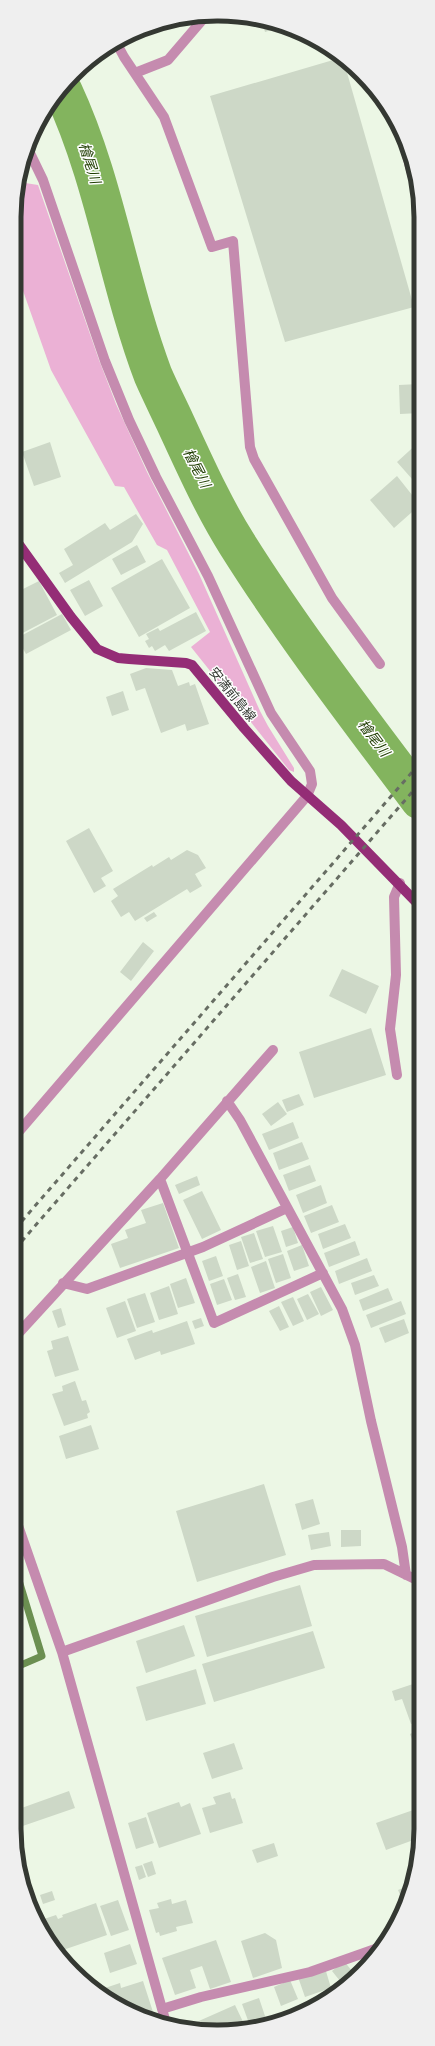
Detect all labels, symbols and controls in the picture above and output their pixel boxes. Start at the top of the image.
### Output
water label: 檜尾川 [75,140,105,188]
water label: 檜尾川 [179,445,215,493]
street label: 安満前島線 [206,664,260,725]
water label: 檜尾川 [354,716,395,762]

